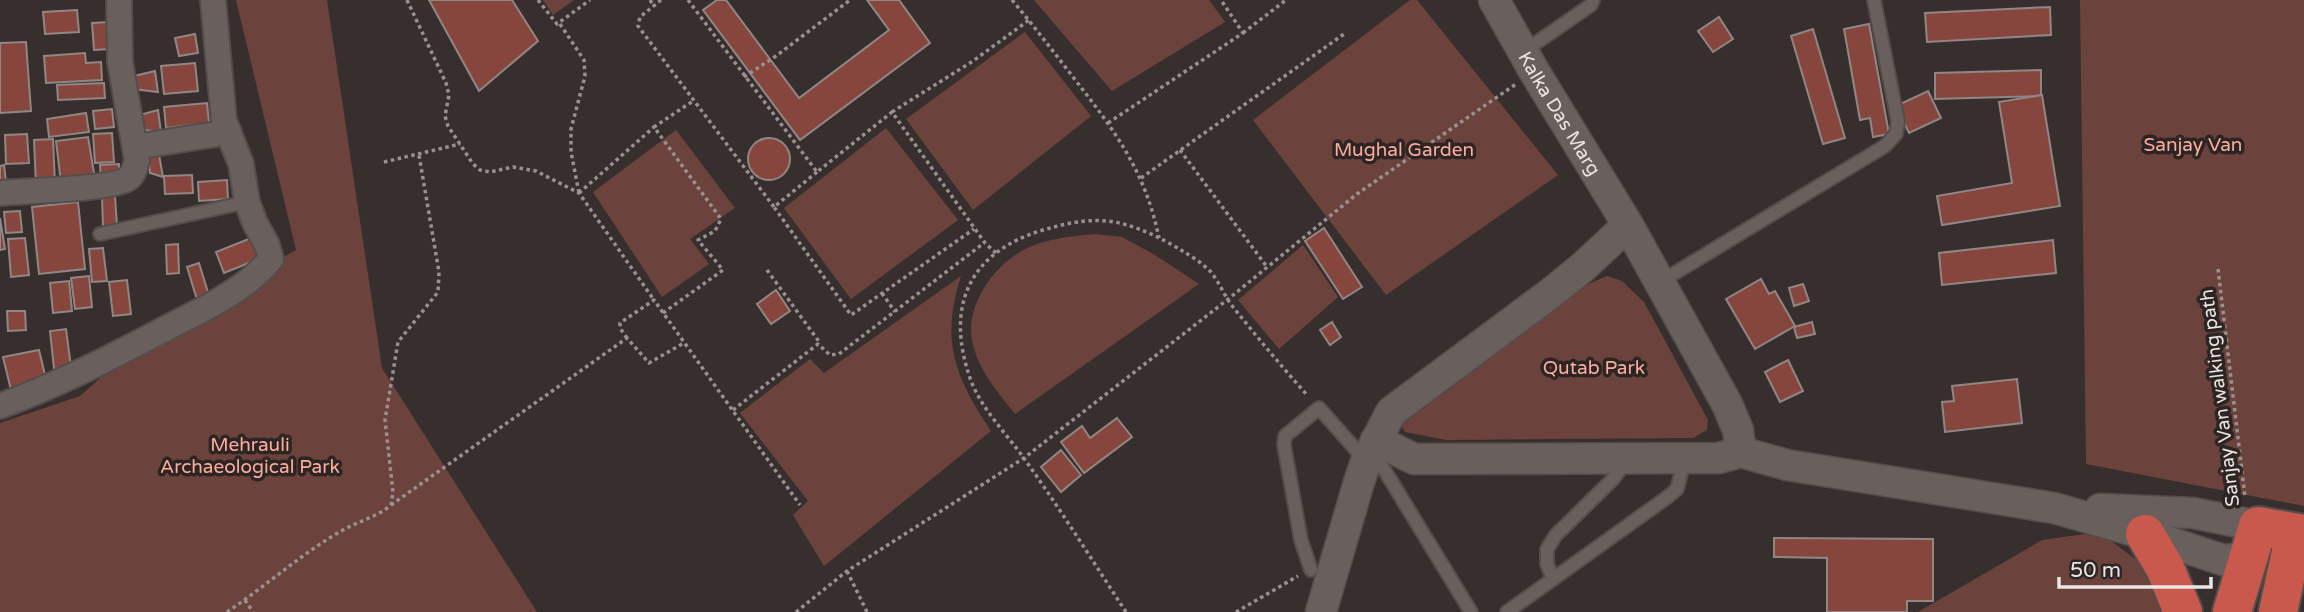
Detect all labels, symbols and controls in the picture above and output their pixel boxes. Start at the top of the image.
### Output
street label: Kalka Das Marg [1513,48,1605,180]
park label: Sanjay Van [2144,134,2242,156]
park label: Mughal Garden [1334,139,1474,161]
street label: Sanjay Van walking path [2196,288,2244,508]
park label: Qutab Park [1543,357,1645,379]
park label: Mehrauli Archaeological Park [160,434,340,478]
scale bar [2059,546,2211,590]
text: 50 m [2070,558,2121,583]

